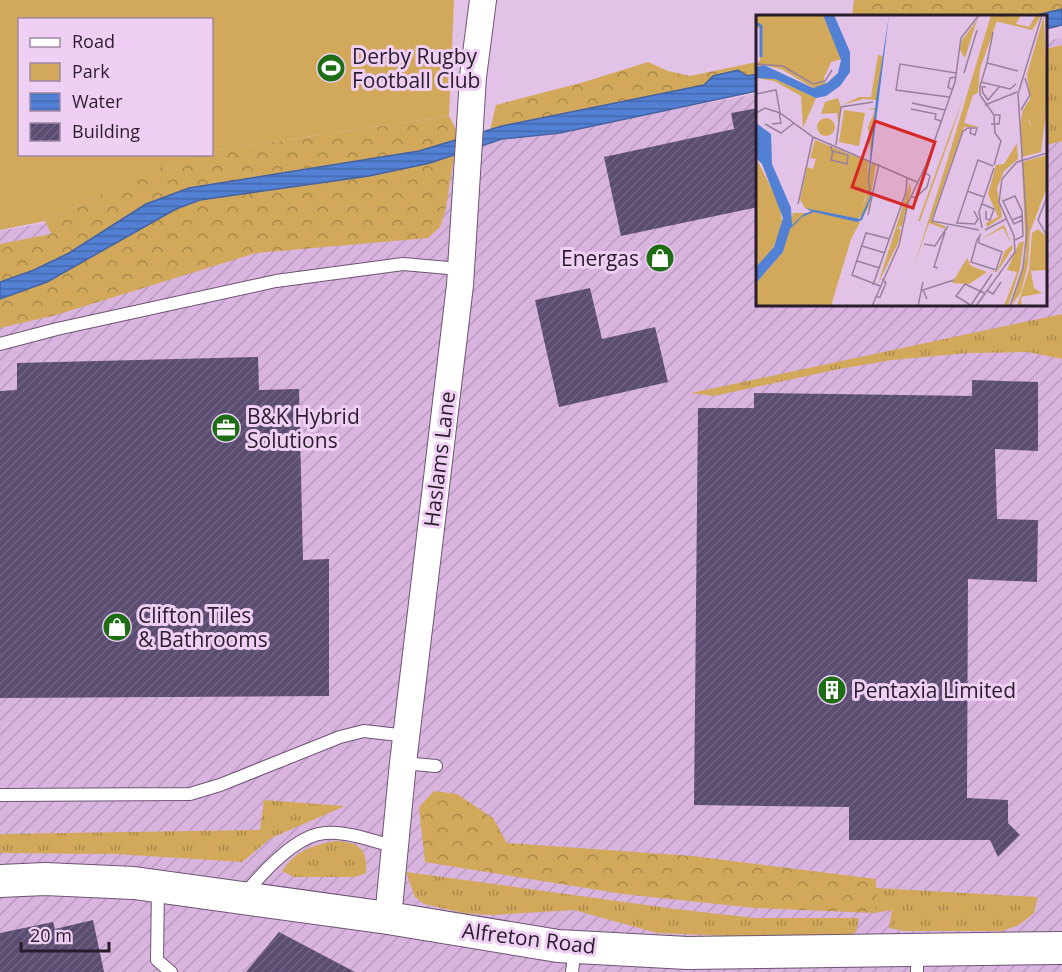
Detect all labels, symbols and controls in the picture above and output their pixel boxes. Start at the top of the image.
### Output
inset map [756,15,1047,306]
legend [18,18,213,156]
text: Road [72,29,115,53]
place label: Derby Rugby Football Club [352,42,480,94]
sports icon: Derby Rugby Football Club [315,52,347,84]
text: Park [72,59,110,83]
text: Water [72,89,123,113]
text: Building [72,119,140,143]
shop icon: Energas [644,242,676,274]
place label: Energas [561,244,639,272]
street label: Haslams Lane [417,390,461,528]
place label: B&K Hybrid Solutions [247,402,360,454]
office icon: B&K Hybrid Solutions [210,412,242,444]
place label: Clifton Tiles & Bathrooms [138,601,268,653]
shop icon: Clifton Tiles & Bathrooms [101,611,133,643]
building icon: Pentaxia Limited [816,674,848,706]
place label: Pentaxia Limited [853,676,1016,704]
scale bar [21,915,110,953]
street label: Alfreton Road [460,916,598,960]
text: 20 m [30,923,72,947]

